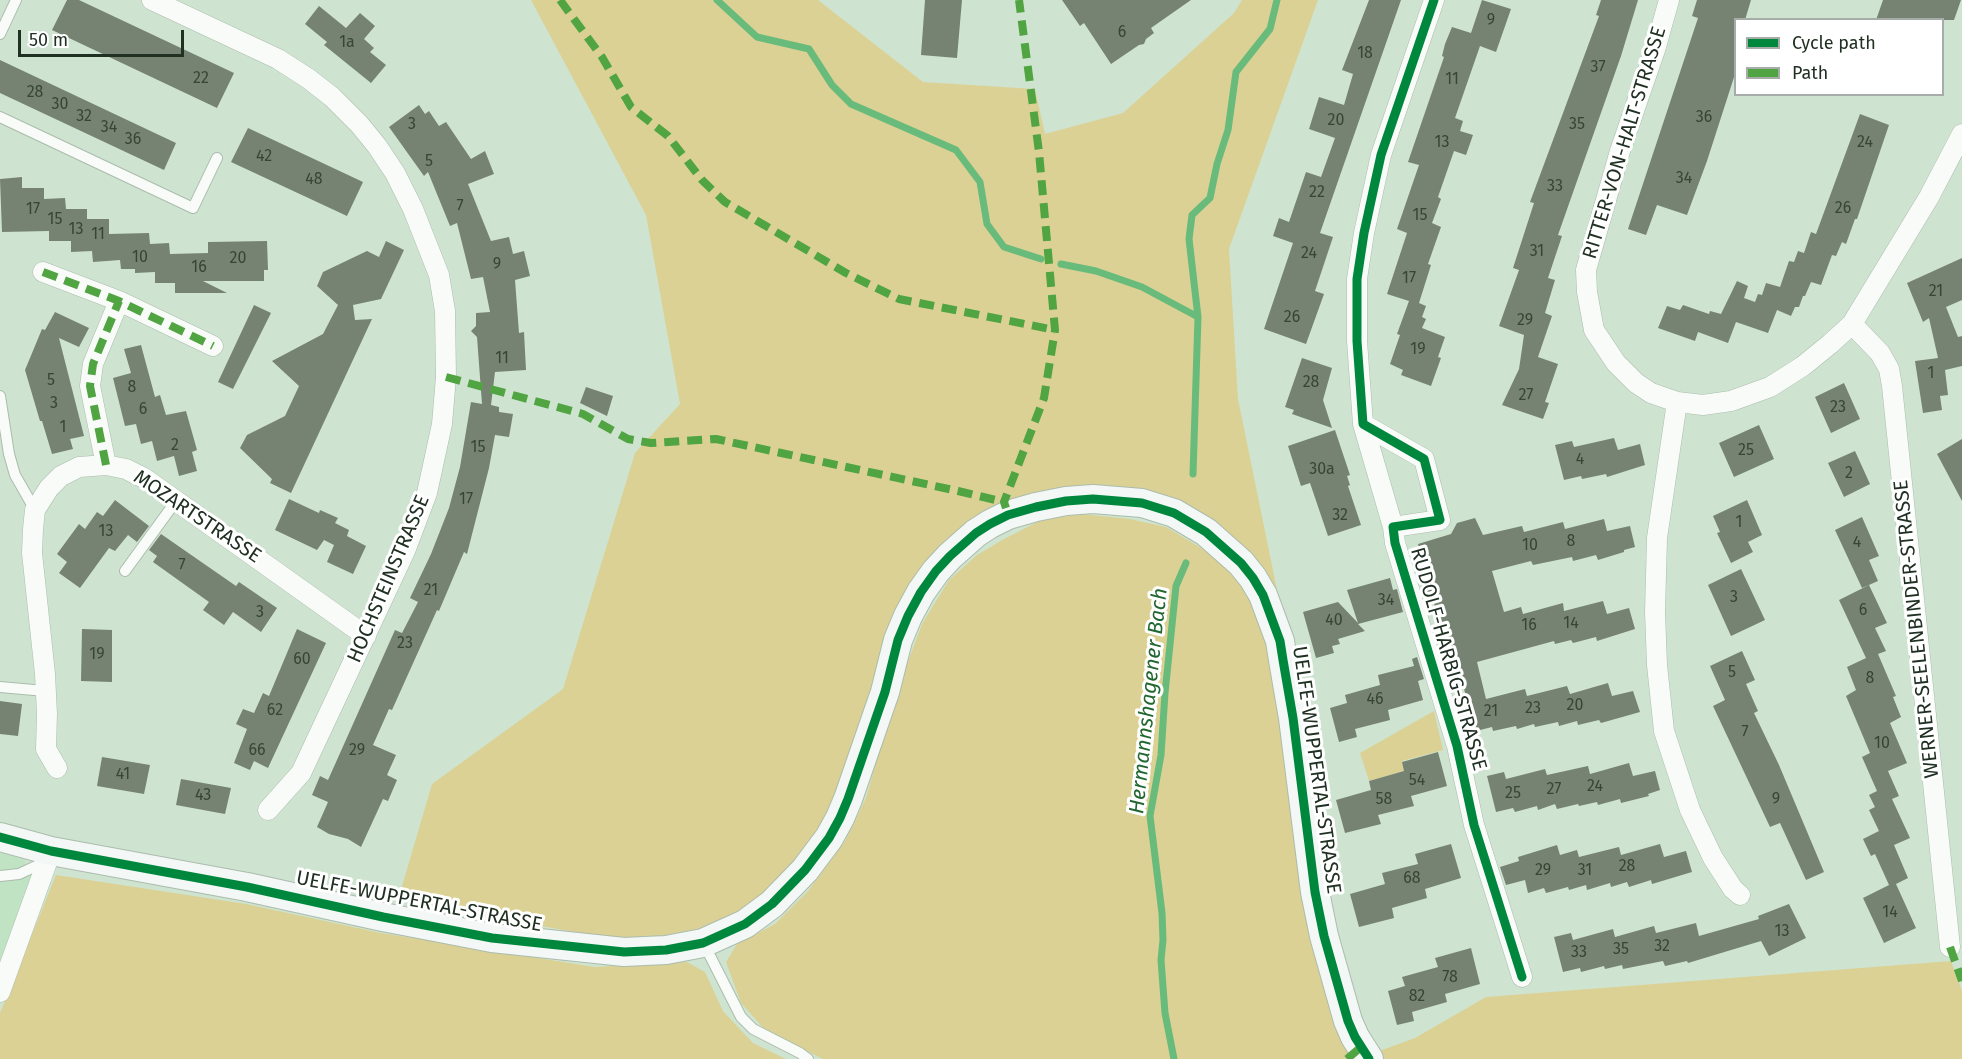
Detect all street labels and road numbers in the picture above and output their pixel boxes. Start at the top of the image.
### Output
street label: RITTER-VON-HALT-STRASSE [1578,24,1672,262]
street label: MOZARTSTRASSE [129,465,265,569]
street label: WERNER-SEELENBINDER-STRASSE [1889,479,1945,779]
street label: HOCHSTEINSTRASSE [343,492,435,666]
street label: RUDOLF-HARBIG-STRASSE [1405,545,1491,773]
street label: UELFE-WUPPERTAL-STRASSE [1287,644,1345,896]
street label: UELFE-WUPPERTAL-STRASSE [294,866,544,938]

